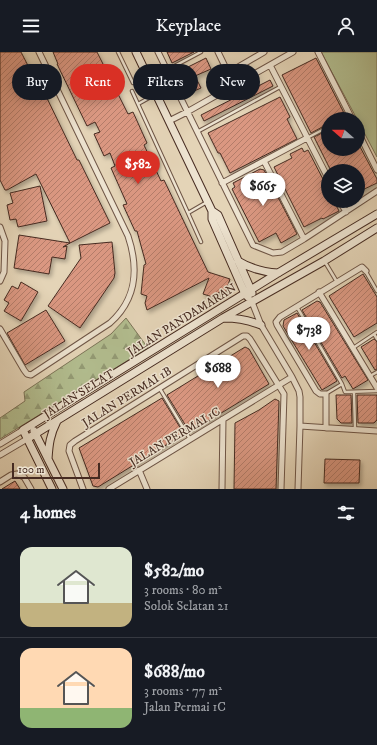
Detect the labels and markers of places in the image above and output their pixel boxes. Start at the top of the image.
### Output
pin: $582 [114,151,162,185]
pin: $665 [239,173,287,207]
pin: $738 [285,317,333,351]
pin: $688 [194,355,242,389]

